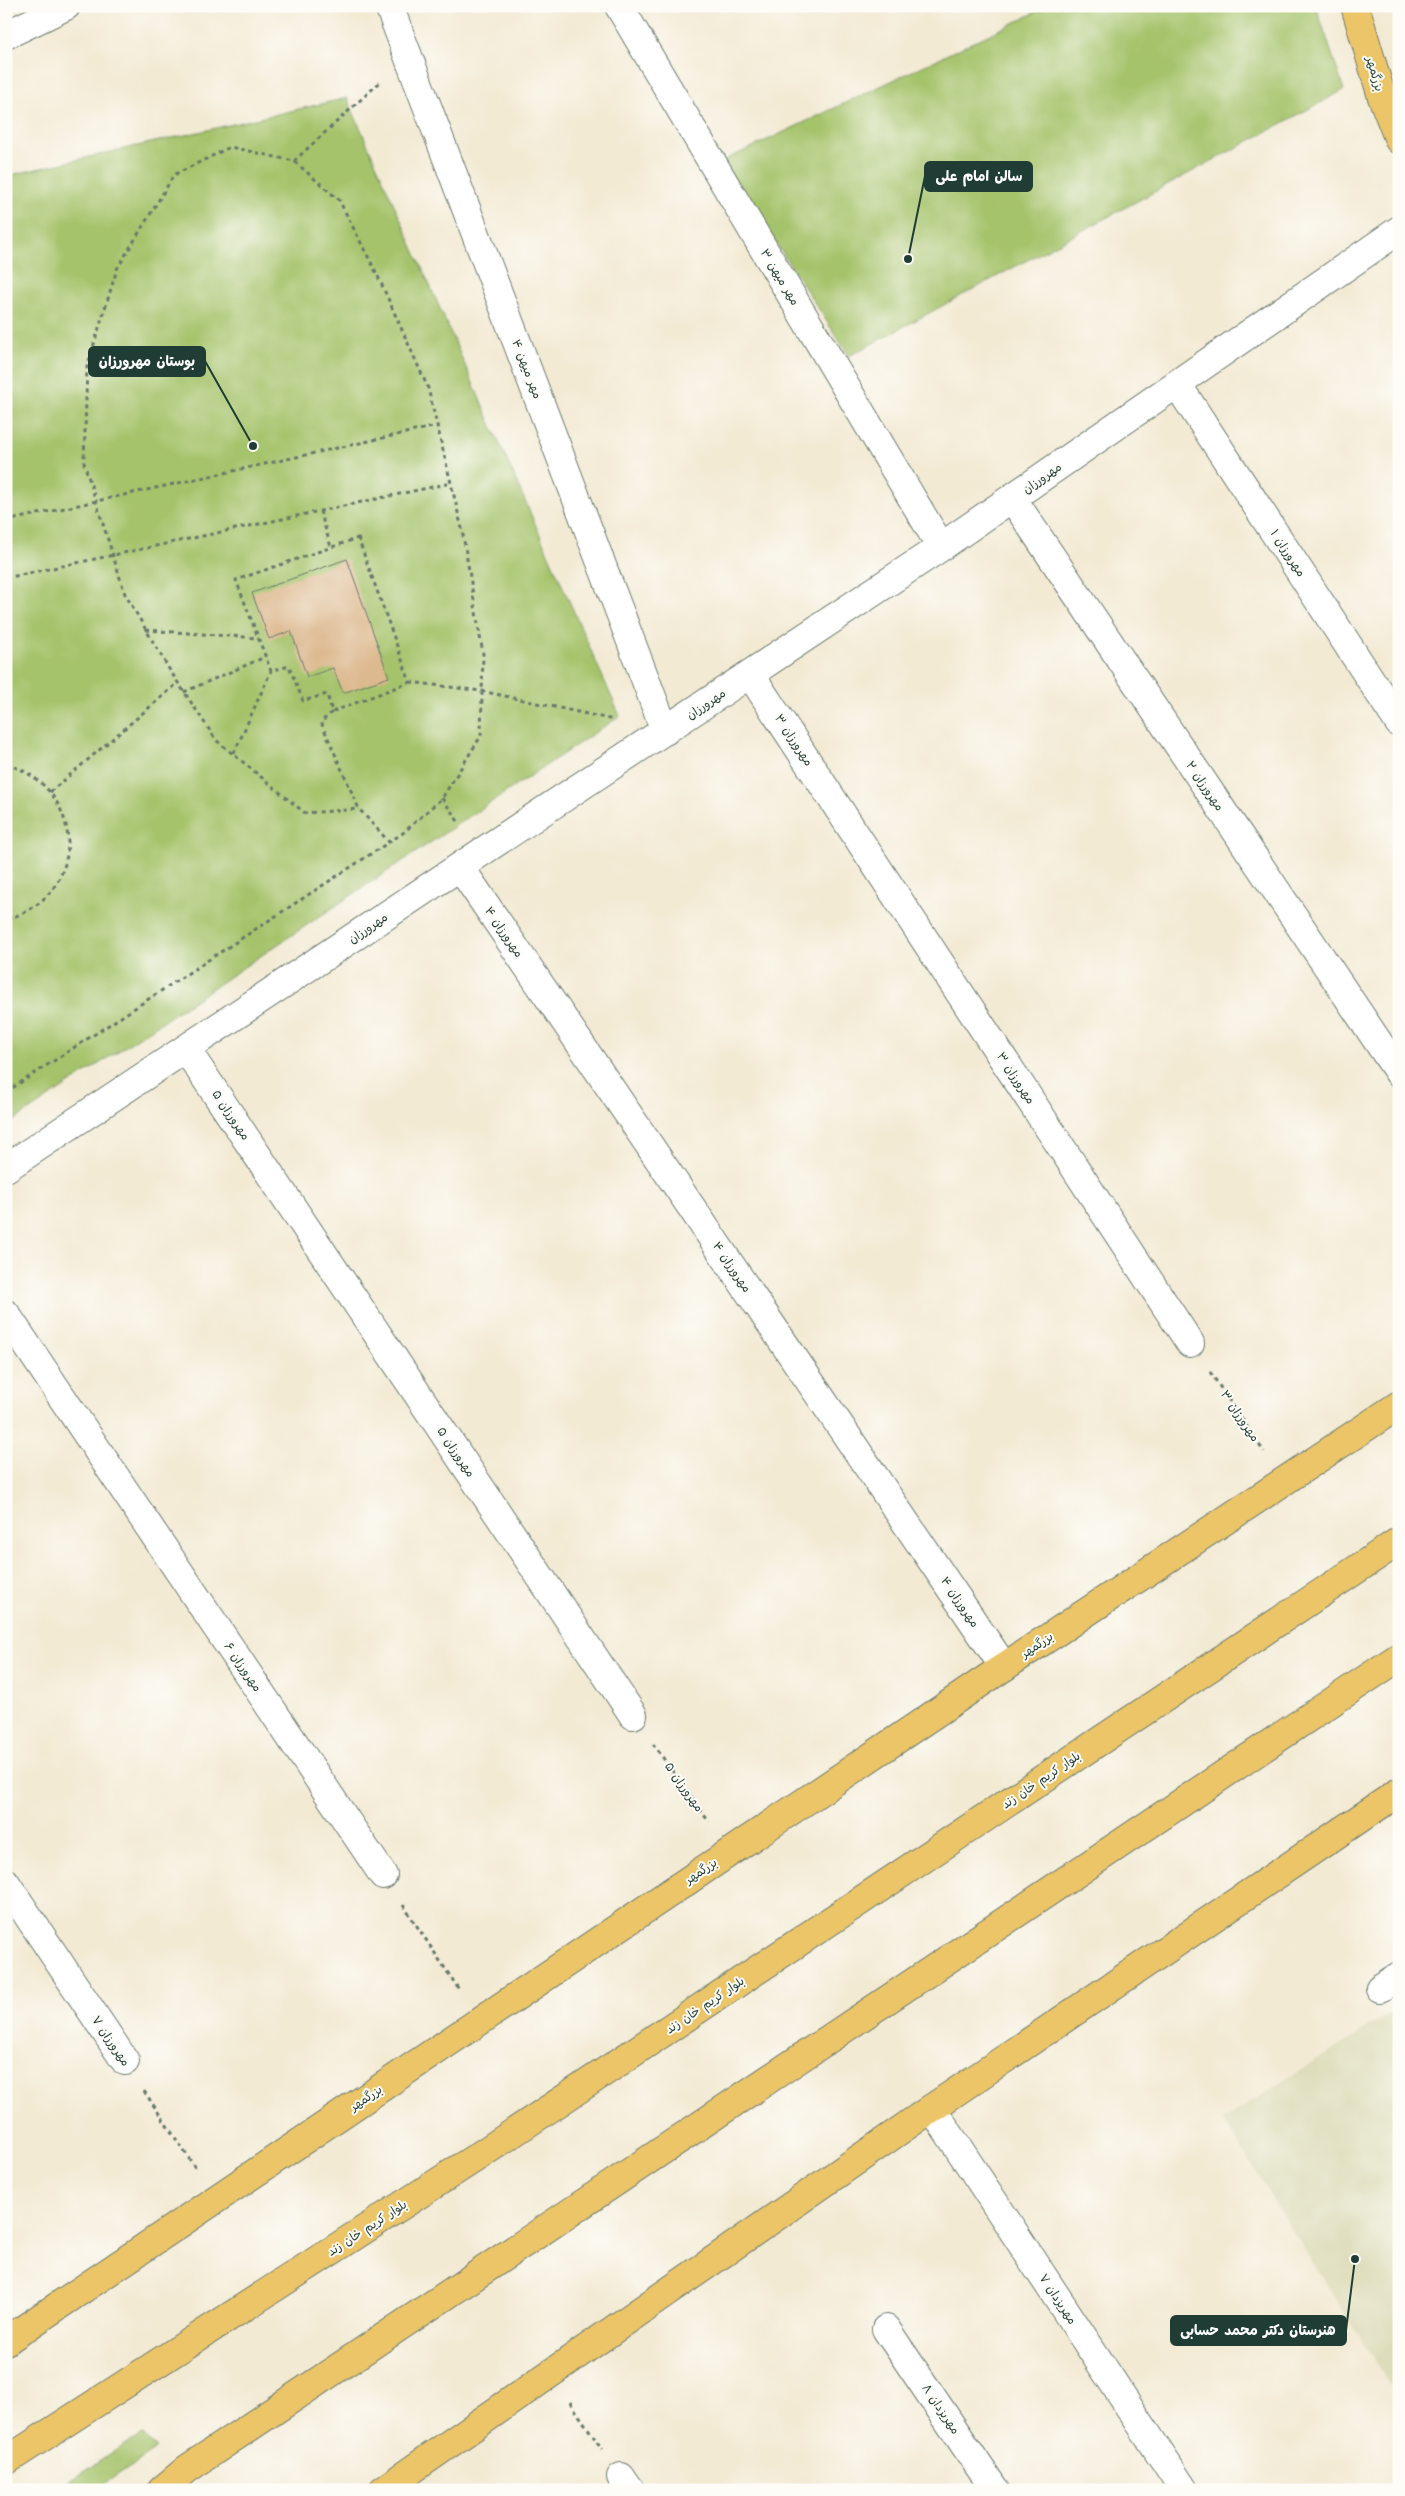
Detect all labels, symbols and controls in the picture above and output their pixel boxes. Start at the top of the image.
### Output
street label: بزرگمهر [1360,54,1389,94]
callout: سالن امام علی [925,162,1032,191]
text: سالن امام علی [936,166,1022,188]
street label: مهر میهن ۳ [755,245,804,309]
street label: مهر میهن ۴ [506,337,547,402]
callout: بوستان مهرورزان [89,347,205,376]
text: بوستان مهرورزان [99,351,195,373]
street label: مهرورزان [1019,458,1066,499]
street label: مهرورزان ۱ [1265,526,1310,581]
street label: مهرورزان [683,684,730,725]
street label: مهرورزان ۳ [770,710,818,770]
street label: مهرورزان ۲ [1181,757,1228,815]
street label: مهرورزان ۴ [479,903,528,962]
street label: مهرورزان [345,908,392,949]
street label: مهرورزان ۳ [992,1048,1040,1108]
street label: مهرورزان ۵ [207,1086,255,1144]
street label: مهرورزان ۴ [707,1238,756,1297]
street label: مهرورزان ۳ [1215,1387,1264,1446]
street label: مهرورزان ۵ [432,1423,480,1481]
street label: مهرورزان ۴ [935,1573,984,1632]
street label: بزرگمهر [1016,1628,1057,1664]
street label: مهرورزان ۶ [219,1639,266,1696]
street label: بلوار کریم خان زند [998,1747,1085,1814]
street label: مهرورزان ۵ [659,1758,708,1816]
street label: بزرگمهر [680,1854,721,1890]
street label: بلوار کریم خان زند [662,1972,749,2039]
street label: مهرورزان ۷ [87,2012,135,2070]
street label: بزرگمهر [345,2081,386,2117]
street label: بلوار کریم خان زند [324,2196,411,2261]
street label: مهریزدان ۷ [1034,2270,1081,2328]
callout: هنرستان دکتر محمد حسابی [1171,2316,1346,2345]
text: هنرستان دکتر محمد حسابی [1180,2320,1336,2342]
street label: مهریزدان ۸ [917,2380,964,2438]

